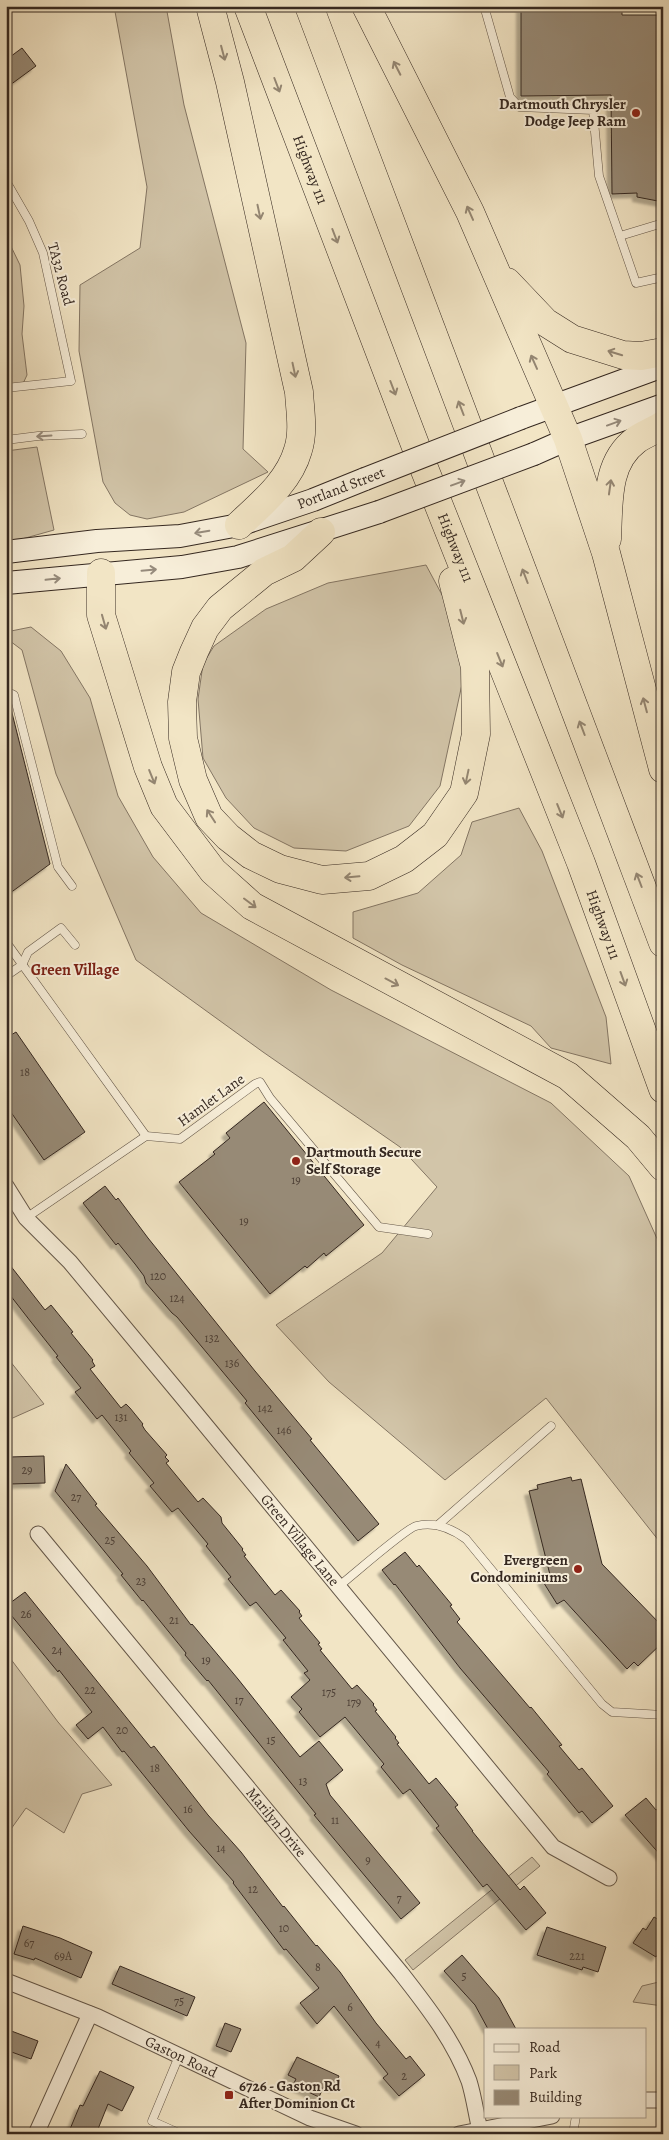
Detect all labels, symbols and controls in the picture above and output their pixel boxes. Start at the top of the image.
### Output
one-way arrow [218,45,228,61]
one-way arrow [392,61,401,76]
one-way arrow [274,77,283,92]
place label: Dartmouth Chrysler Dodge Jeep Ram [499,94,626,131]
marker: Dartmouth Chrysler Dodge Jeep Ram [630,107,642,119]
street label: Highway 111 [288,132,333,207]
one-way arrow [255,203,264,219]
one-way arrow [465,206,475,221]
one-way arrow [331,228,340,244]
street label: TA32 Road [43,240,79,308]
one-way arrow [607,347,623,357]
one-way arrow [529,355,539,370]
one-way arrow [290,362,299,378]
one-way arrow [389,380,398,395]
one-way arrow [456,401,465,416]
one-way arrow [605,418,621,427]
one-way arrow [36,431,52,440]
street label: Portland Street [294,462,388,514]
one-way arrow [450,477,465,486]
one-way arrow [605,479,615,495]
street label: Highway 111 [433,510,478,585]
one-way arrow [195,527,211,537]
one-way arrow [141,565,157,574]
one-way arrow [520,569,529,584]
one-way arrow [45,574,61,583]
one-way arrow [458,608,467,624]
one-way arrow [99,613,109,629]
one-way arrow [496,652,505,667]
one-way arrow [640,697,650,713]
one-way arrow [577,721,586,736]
one-way arrow [462,768,472,784]
one-way arrow [148,769,157,784]
one-way arrow [556,803,565,818]
one-way arrow [205,810,215,824]
one-way arrow [345,873,361,882]
one-way arrow [634,873,643,888]
street label: Highway 111 [582,887,625,962]
one-way arrow [243,898,256,909]
district label: Green Village [31,959,119,981]
one-way arrow [619,971,628,987]
one-way arrow [385,977,400,987]
house number: 18 [20,1064,30,1080]
street label: Hamlet Lane [173,1069,249,1131]
place label: Dartmouth Secure Self Storage [306,1142,421,1179]
marker: Dartmouth Secure Self Storage [290,1155,302,1167]
house number: 19 [291,1172,301,1188]
house number: 19 [239,1213,249,1229]
house number: 120 [150,1268,166,1284]
house number: 124 [169,1290,185,1306]
house number: 132 [205,1330,220,1346]
house number: 136 [225,1355,240,1371]
house number: 142 [257,1400,273,1416]
house number: 131 [114,1409,128,1425]
house number: 146 [276,1422,292,1438]
house number: 29 [21,1462,33,1478]
house number: 27 [71,1489,82,1505]
street label: Green Village Lane [256,1490,344,1591]
house number: 25 [105,1532,115,1548]
place label: Evergreen Condominiums [470,1550,569,1587]
marker: Evergreen Condominiums [572,1563,584,1575]
house number: 23 [136,1573,146,1589]
house number: 26 [20,1606,32,1622]
house number: 21 [169,1612,179,1628]
house number: 24 [51,1642,63,1658]
house number: 19 [201,1652,211,1668]
house number: 22 [84,1682,96,1698]
house number: 175 [322,1684,336,1700]
house number: 17 [234,1692,245,1708]
house number: 179 [347,1694,361,1710]
house number: 20 [116,1722,128,1738]
house number: 15 [266,1732,276,1748]
house number: 18 [150,1760,160,1776]
house number: 13 [298,1773,308,1789]
street label: Marilyn Drive [242,1783,311,1861]
house number: 16 [183,1801,193,1817]
house number: 11 [331,1812,339,1828]
house number: 14 [216,1840,226,1856]
house number: 9 [365,1852,371,1868]
house number: 12 [248,1881,258,1897]
house number: 7 [396,1890,402,1906]
house number: 10 [279,1920,289,1936]
house number: 67 [24,1935,35,1951]
house number: 69A [54,1948,73,1964]
house number: 221 [569,1948,585,1964]
house number: 8 [315,1959,321,1975]
house number: 5 [461,1968,467,1984]
house number: 75 [174,1993,184,2009]
house number: 6 [347,1999,353,2015]
legend [484,2028,646,2118]
street label: Gaston Road [142,2031,222,2083]
house number: 4 [375,2035,381,2051]
text: Road [529,2037,561,2057]
text: Park [529,2063,558,2083]
house number: 2 [401,2068,407,2084]
place label: 6726 - Gaston Rd After Dominion Ct [238,2076,355,2113]
text: Building [529,2087,582,2107]
marker: 6726 - Gaston Rd After Dominion Ct [223,2089,235,2101]

